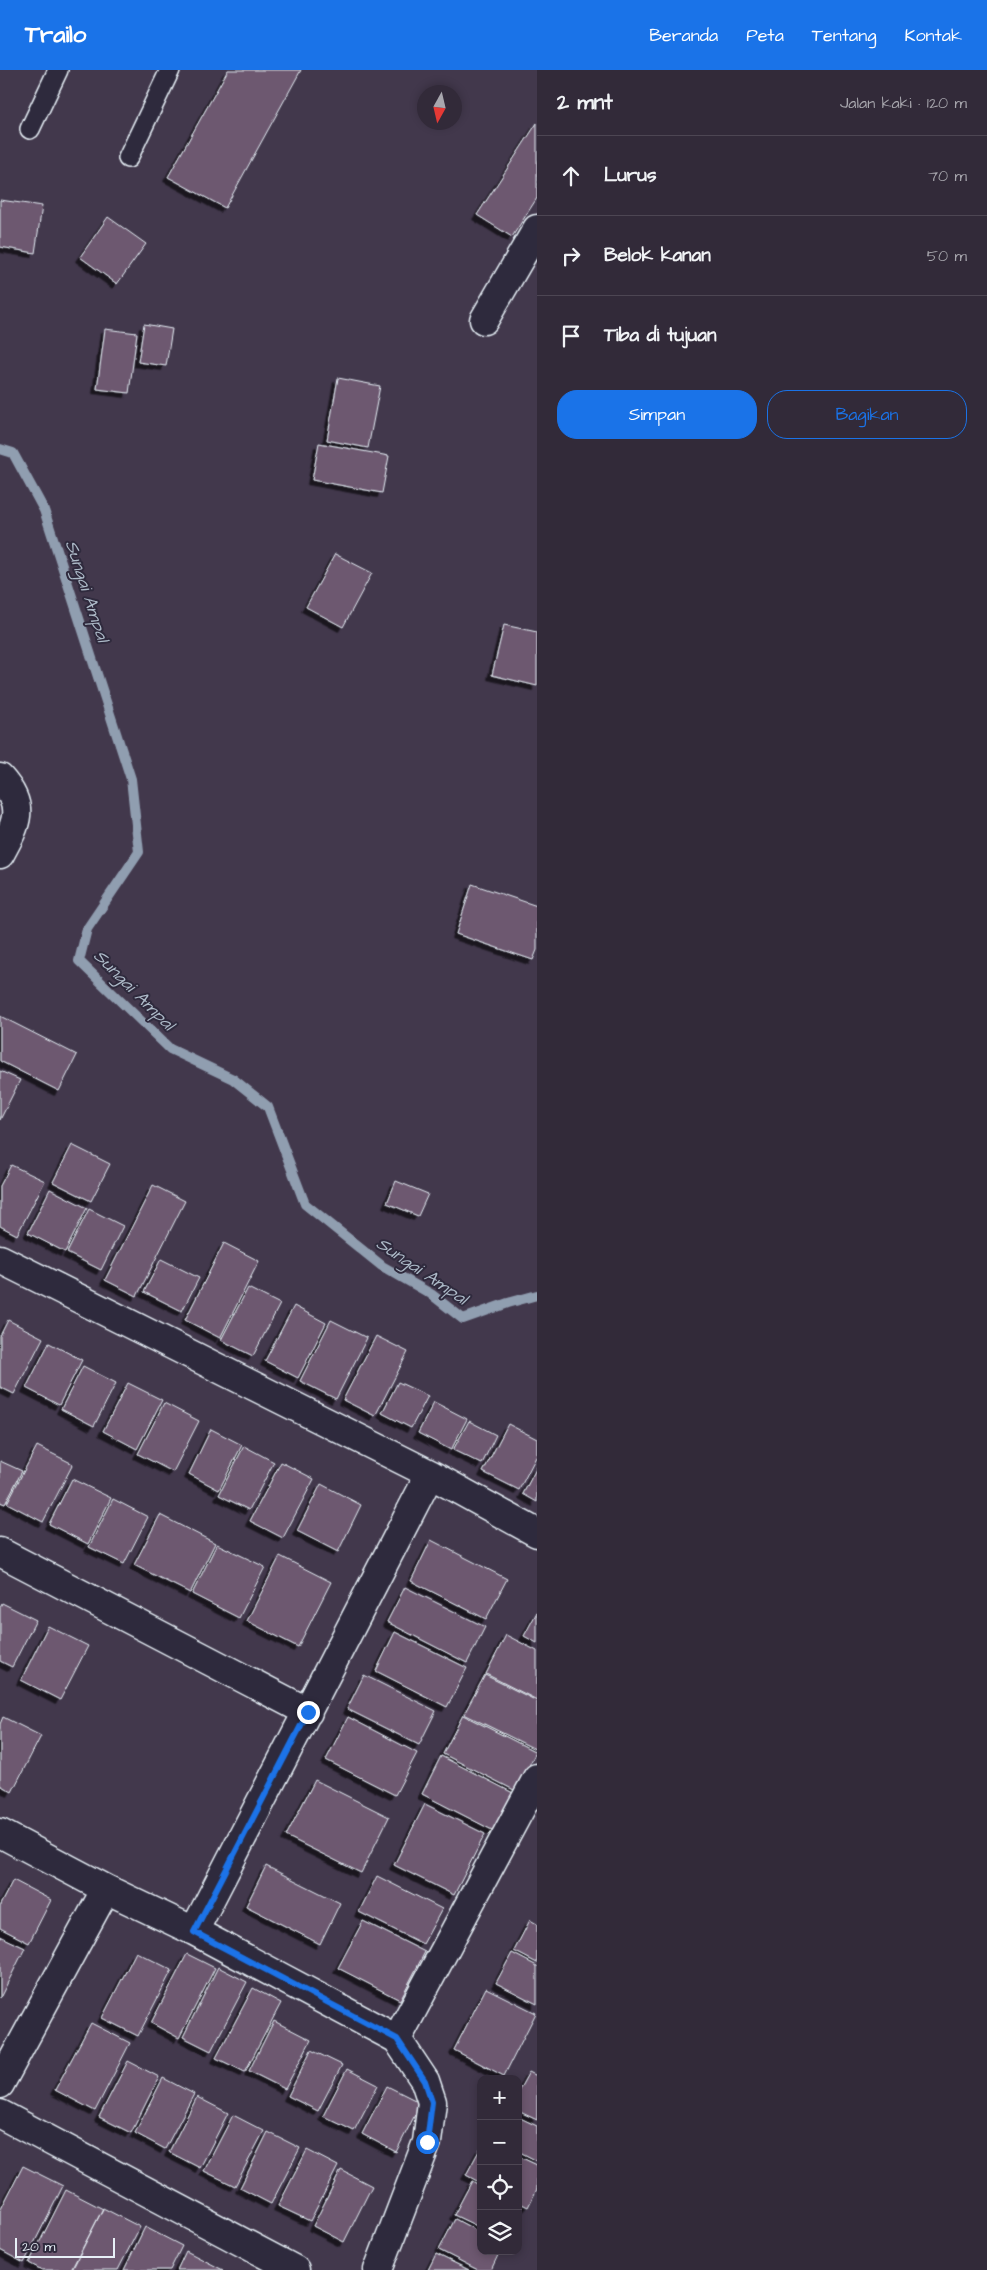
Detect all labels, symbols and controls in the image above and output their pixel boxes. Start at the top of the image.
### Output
text: Trailo [25,18,86,52]
text: Beranda [649,23,718,48]
text: Peta [746,23,784,48]
text: Tentang [812,23,876,48]
text: Kontak [904,23,962,48]
north arrow [417,85,462,130]
text: 2 mnt [557,88,613,117]
text: Jalan kaki · 120 m [840,92,967,114]
icon: ahead [557,162,585,190]
text: Lurus [604,162,656,189]
text: 70 m [928,165,967,187]
icon: right [557,242,585,270]
text: Belok kanan [604,242,711,269]
text: 50 m [927,245,967,267]
icon: arrive [557,322,585,350]
text: Tiba di tujuan [604,322,716,349]
button: Simpan [557,390,757,439]
button: Bagikan [767,390,967,439]
water label: Sungai Ampal [58,537,116,647]
water label: Sungai Ampal [87,944,182,1038]
water label: Sungai Ampal [371,1231,475,1313]
route end [297,1701,320,1724]
map controls [477,2075,522,2255]
button: + [477,2075,522,2120]
button: − [477,2120,522,2165]
route start [416,2131,439,2154]
button: locate [477,2165,522,2210]
button: layers [477,2210,522,2255]
scale bar [15,2235,115,2258]
text: 20 m [22,2237,55,2257]

